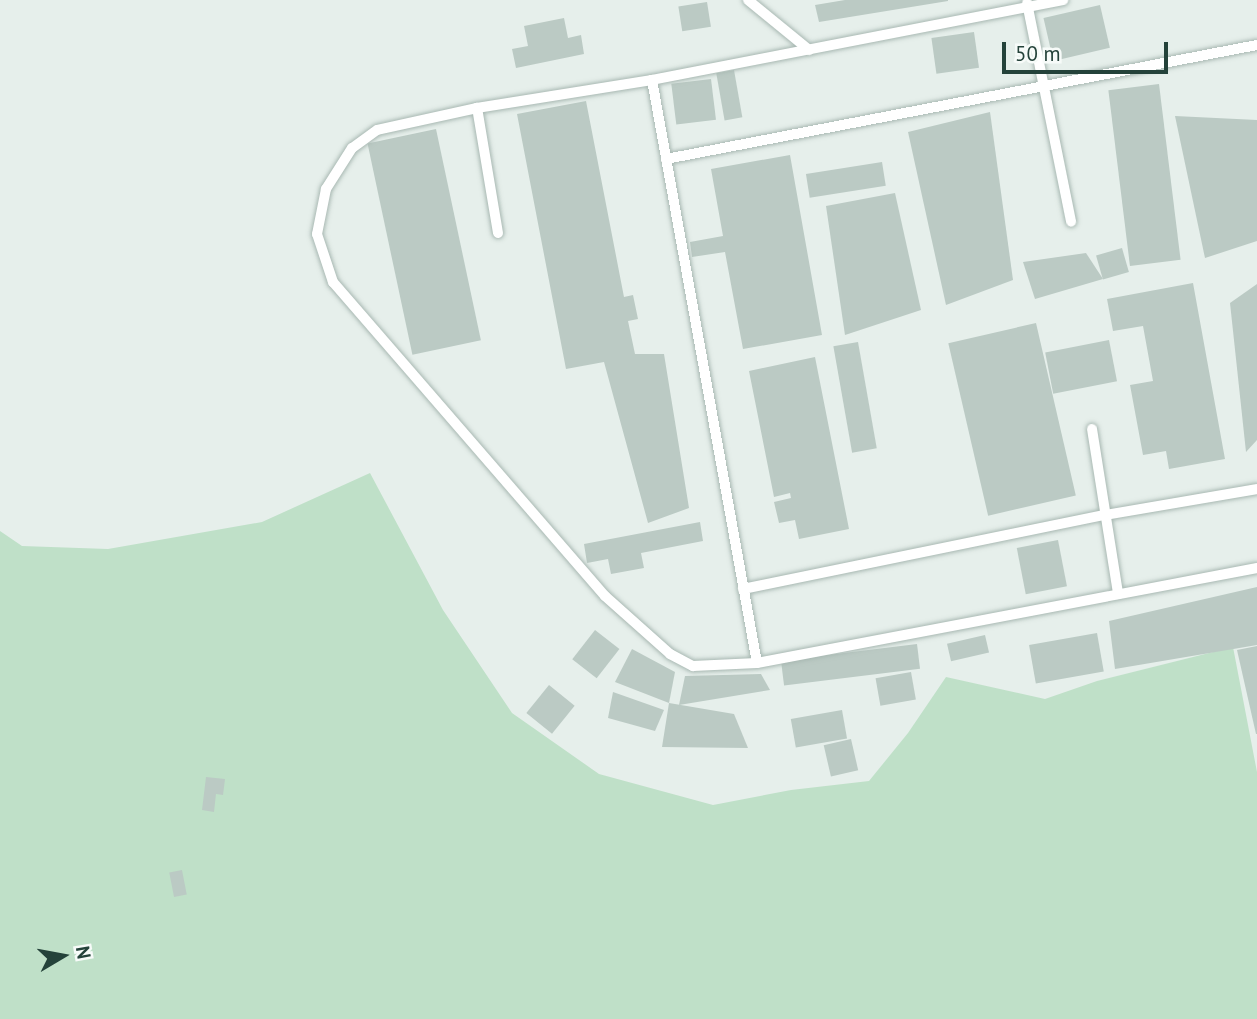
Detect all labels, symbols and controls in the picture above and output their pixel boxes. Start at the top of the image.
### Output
scale bar [1005,28,1171,72]
text: 50 m [1015,40,1061,67]
north arrow [28,921,98,991]
text: N [71,944,97,961]

